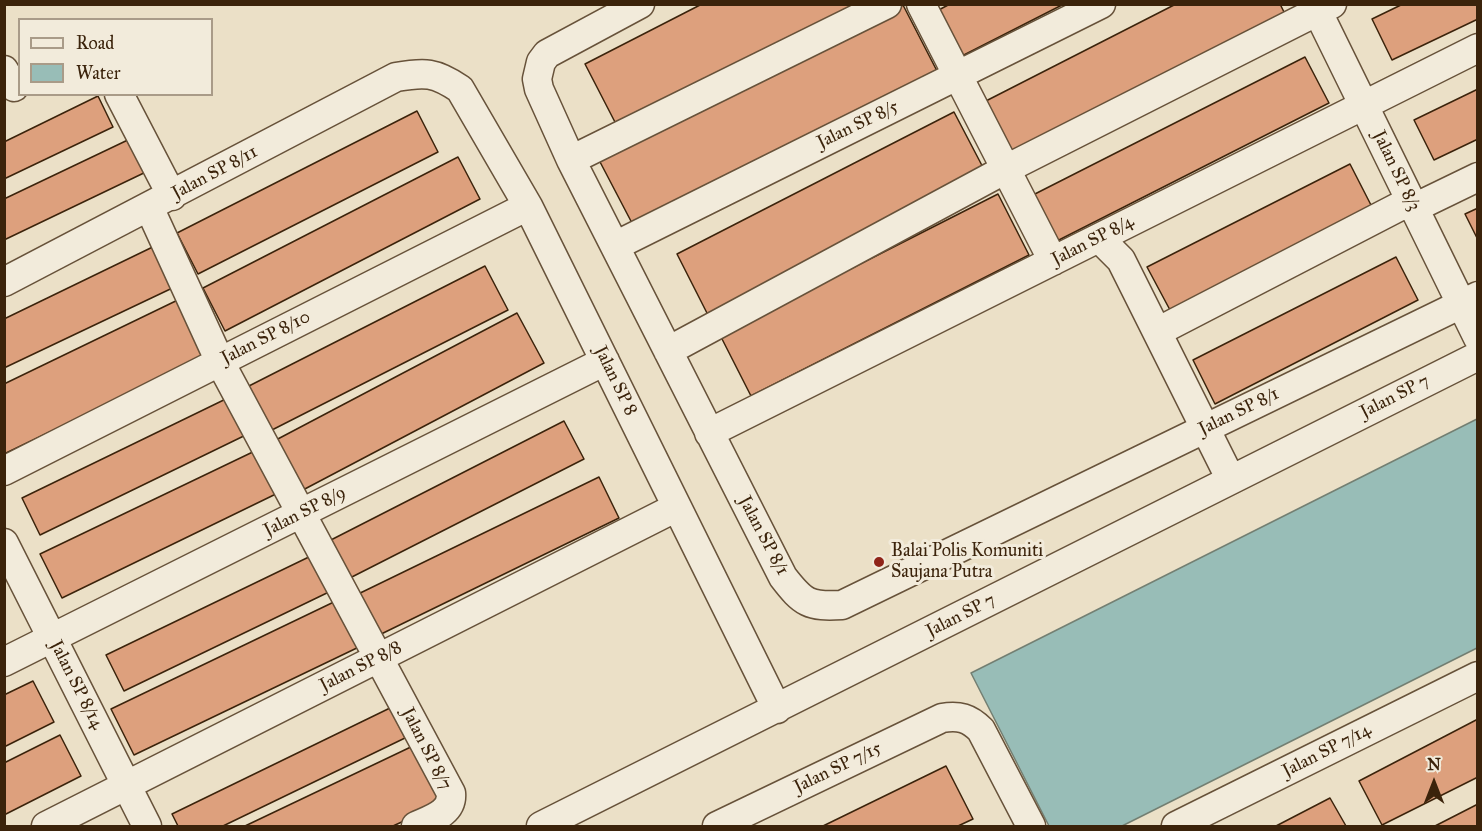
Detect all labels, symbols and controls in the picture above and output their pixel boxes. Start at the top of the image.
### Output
legend [18,18,213,96]
text: Road [76,32,114,54]
text: Water [76,62,120,84]
street label: Jalan SP 8/5 [814,96,902,154]
street label: Jalan SP 8/3 [1367,127,1425,215]
street label: Jalan SP 8/11 [169,141,261,205]
street label: Jalan SP 8/4 [1048,211,1138,271]
street label: Jalan SP 8/10 [218,306,314,370]
street label: Jalan SP 8 [589,343,641,419]
street label: Jalan SP 7 [1357,370,1433,424]
street label: Jalan SP 8/1 [1195,383,1283,441]
street label: Jalan SP 8/9 [260,482,350,542]
street label: Jalan SP 8/1 [733,493,793,579]
place label: Balai Polis Komuniti Saujana Putra [891,541,1043,584]
marker: Balai Polis Komuniti Saujana Putra [872,555,886,569]
street label: Jalan SP 7 [923,589,999,643]
street label: Jalan SP 8/14 [44,637,108,733]
street label: Jalan SP 8/8 [316,637,406,697]
street label: Jalan SP 8/7 [396,704,456,794]
street label: Jalan SP 7/14 [1279,719,1375,783]
street label: Jalan SP 7/15 [791,738,885,798]
north arrow [1404,753,1464,813]
text: N [1427,755,1441,774]

